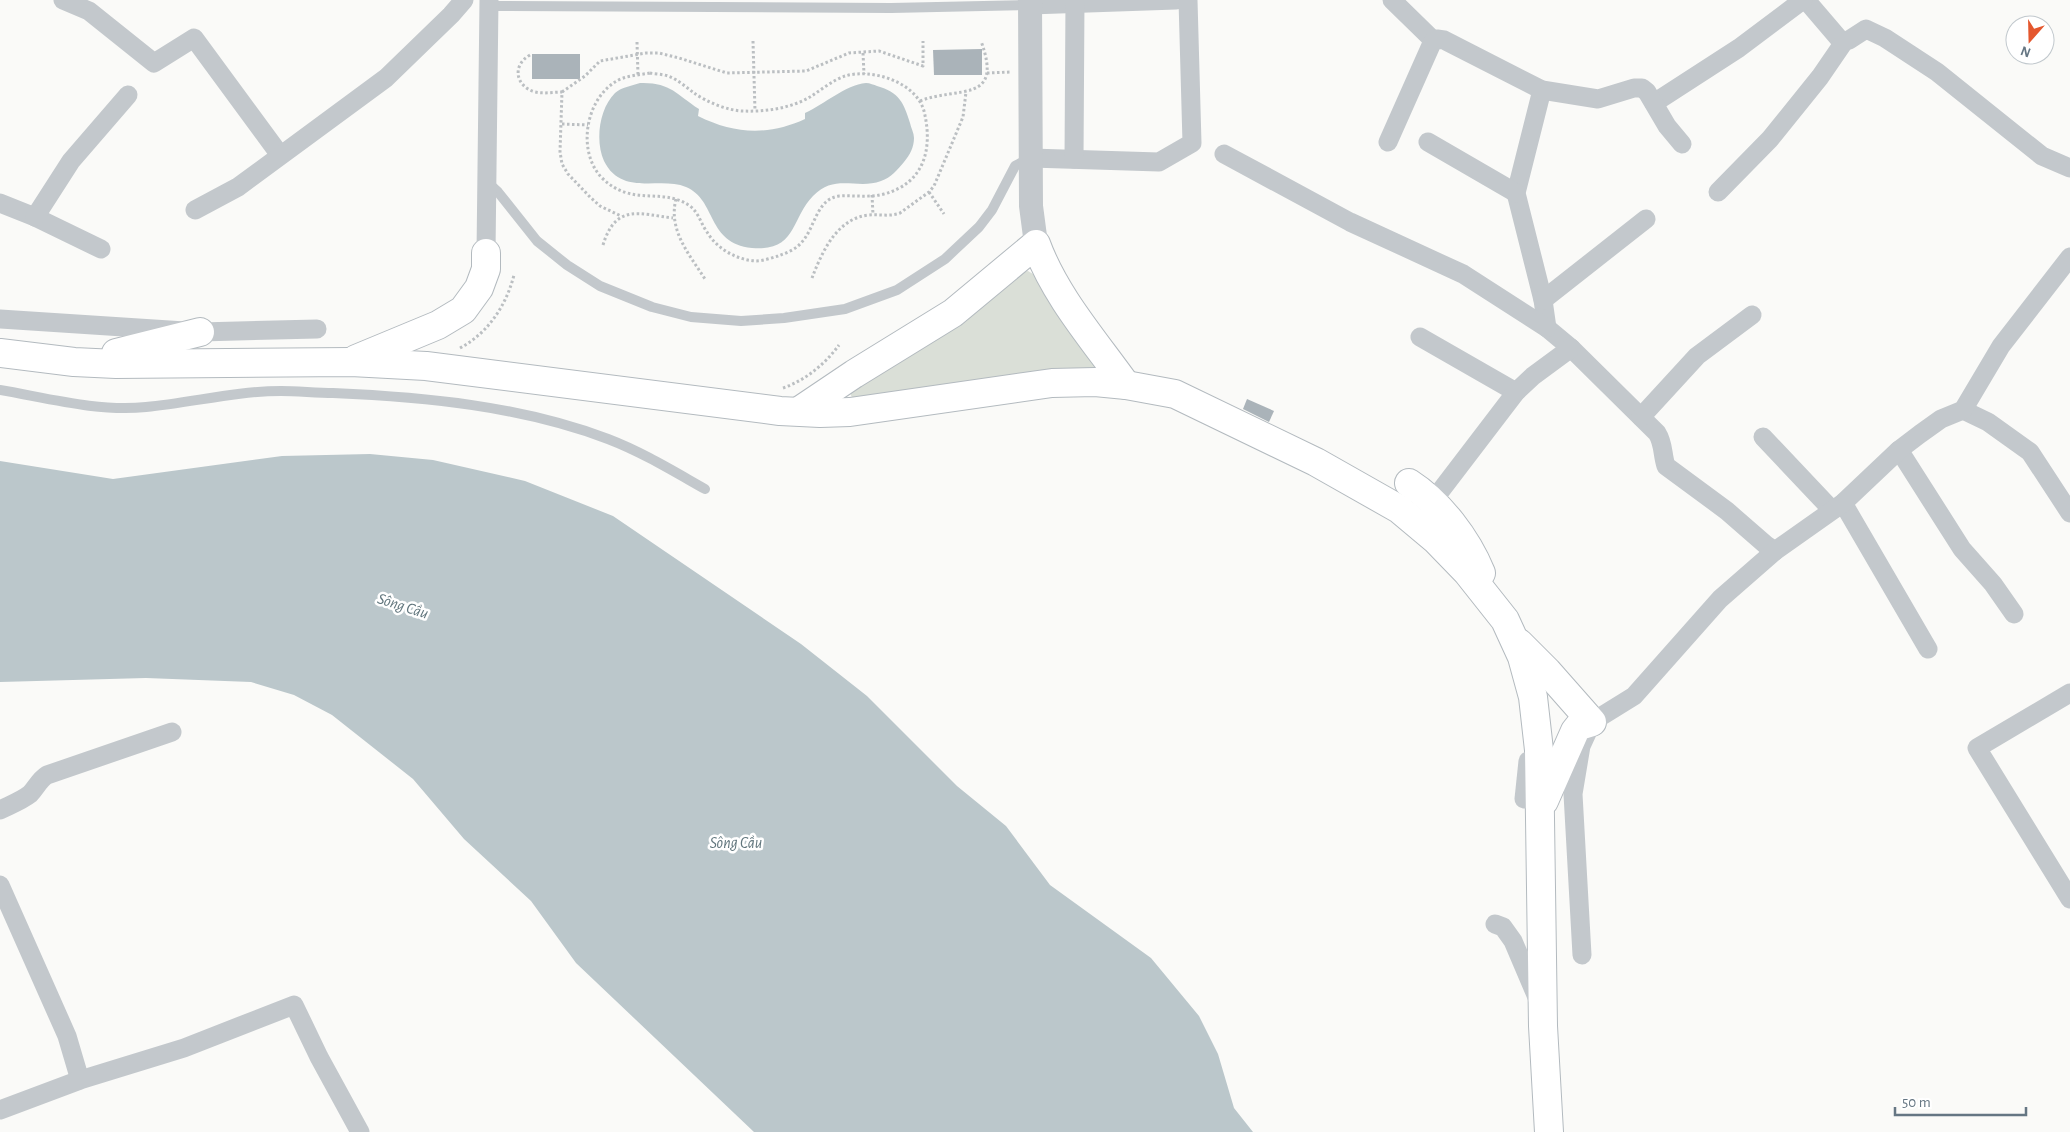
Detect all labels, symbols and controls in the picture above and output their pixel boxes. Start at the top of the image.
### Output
north arrow [2005,15,2055,65]
text: N [2019,43,2033,60]
water label: Sông Cầu [376,590,430,622]
water label: Sông Cầu [710,835,762,851]
scale bar [1895,1084,2026,1116]
text: 50 m [1902,1095,1931,1110]

